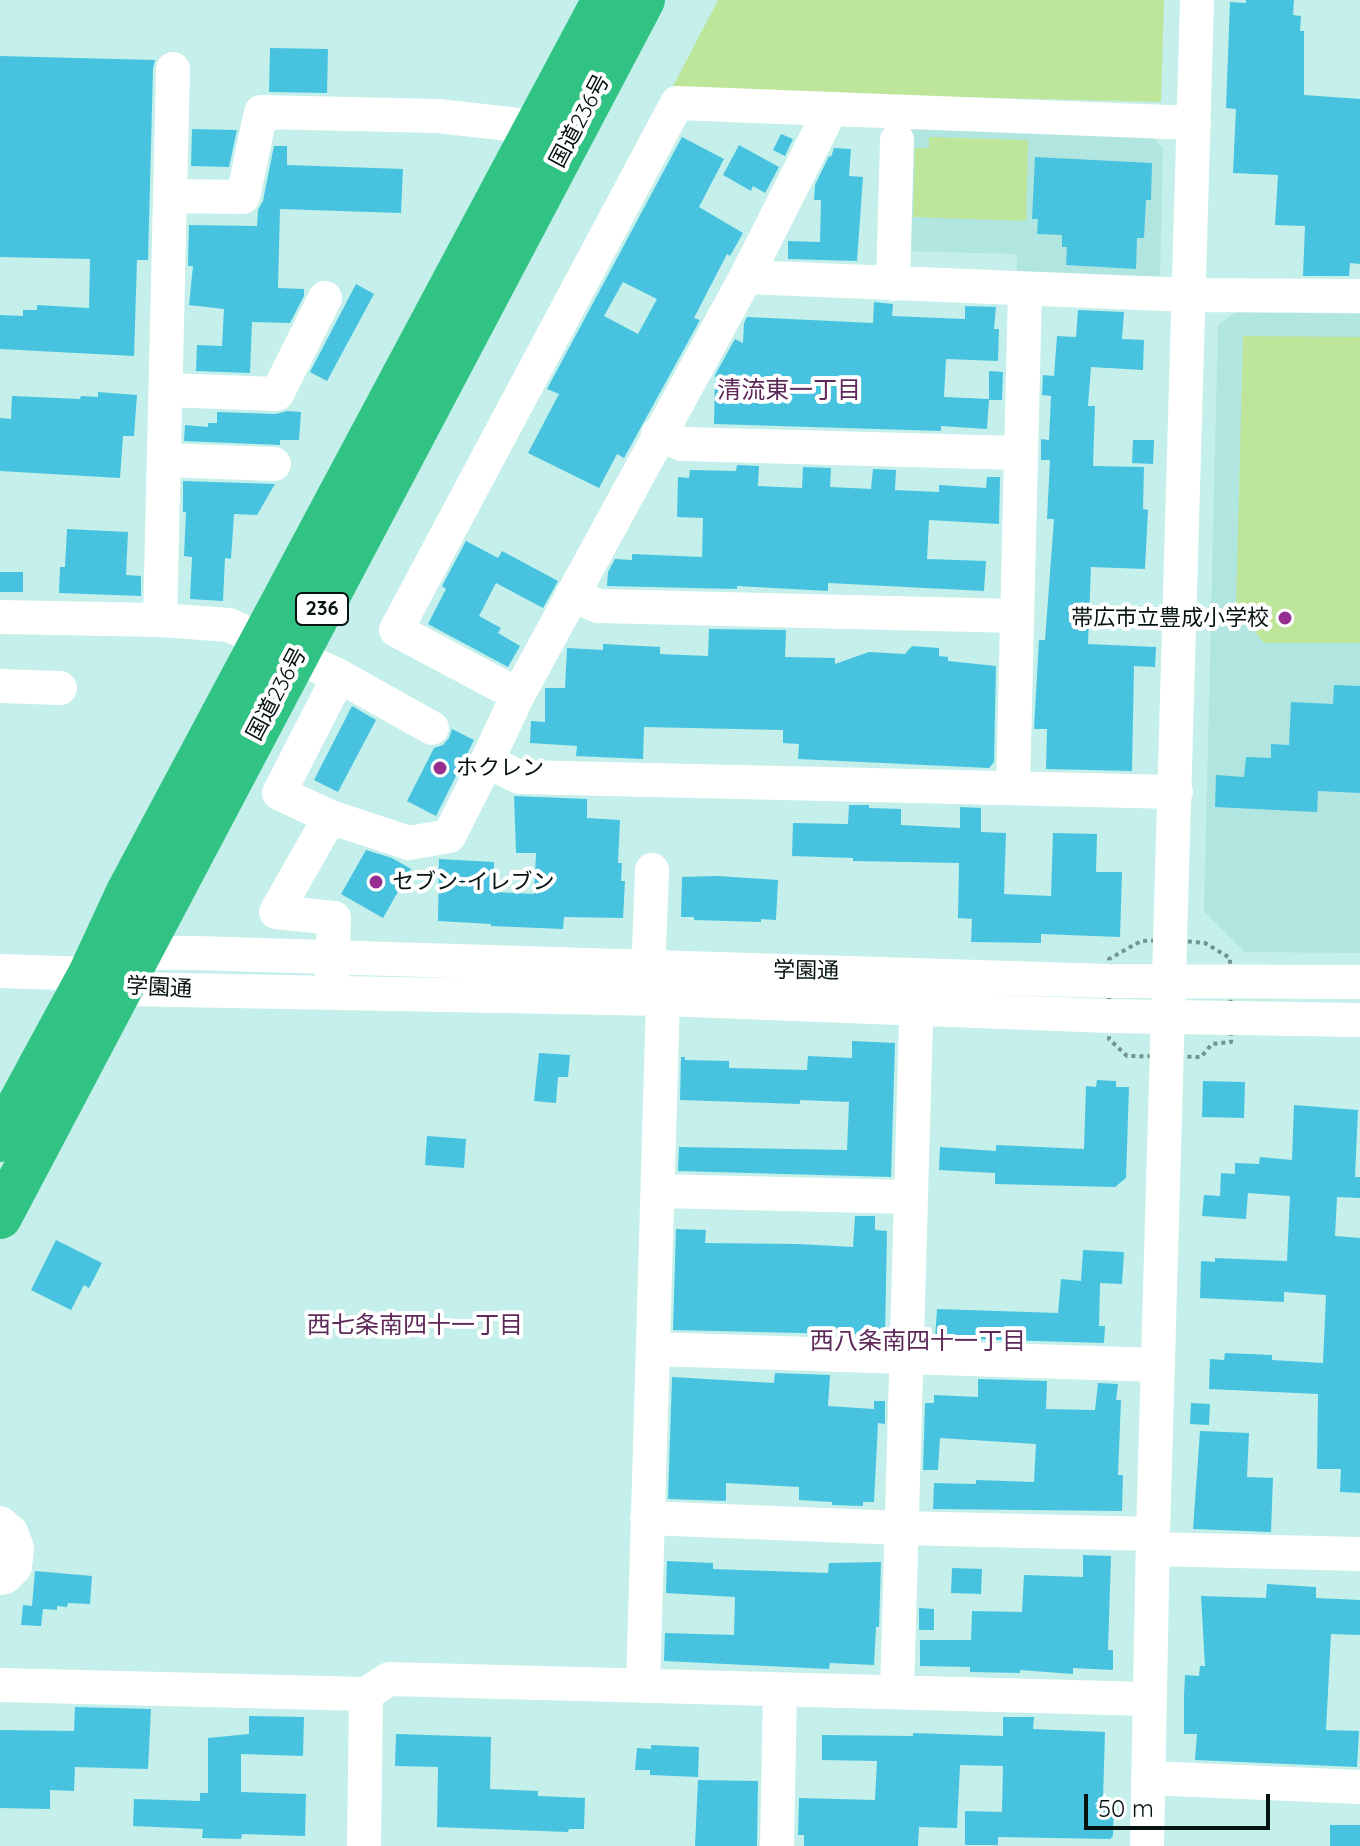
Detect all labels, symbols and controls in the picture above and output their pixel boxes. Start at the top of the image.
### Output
street label: 国道236号 [545,70,615,172]
district label: 清流東一丁目 [717,377,861,405]
road number: 236 [296,593,348,625]
place label: 帯広市立豊成小学校 [1071,605,1269,631]
marker: 帯広市立豊成小学校 [1276,609,1294,627]
street label: 国道236号 [242,643,312,745]
place label: ホクレン [456,755,544,781]
marker: ホクレン [431,759,449,777]
place label: セブン-イレブン [392,869,555,895]
marker: セブン-イレブン [367,873,385,891]
street label: 学園通 [773,957,839,985]
street label: 学園通 [125,973,193,1003]
district label: 西七条南四十一丁目 [307,1312,523,1340]
district label: 西八条南四十一丁目 [810,1328,1026,1356]
scale bar [1088,1778,1274,1828]
text: 50 m [1098,1793,1154,1823]

